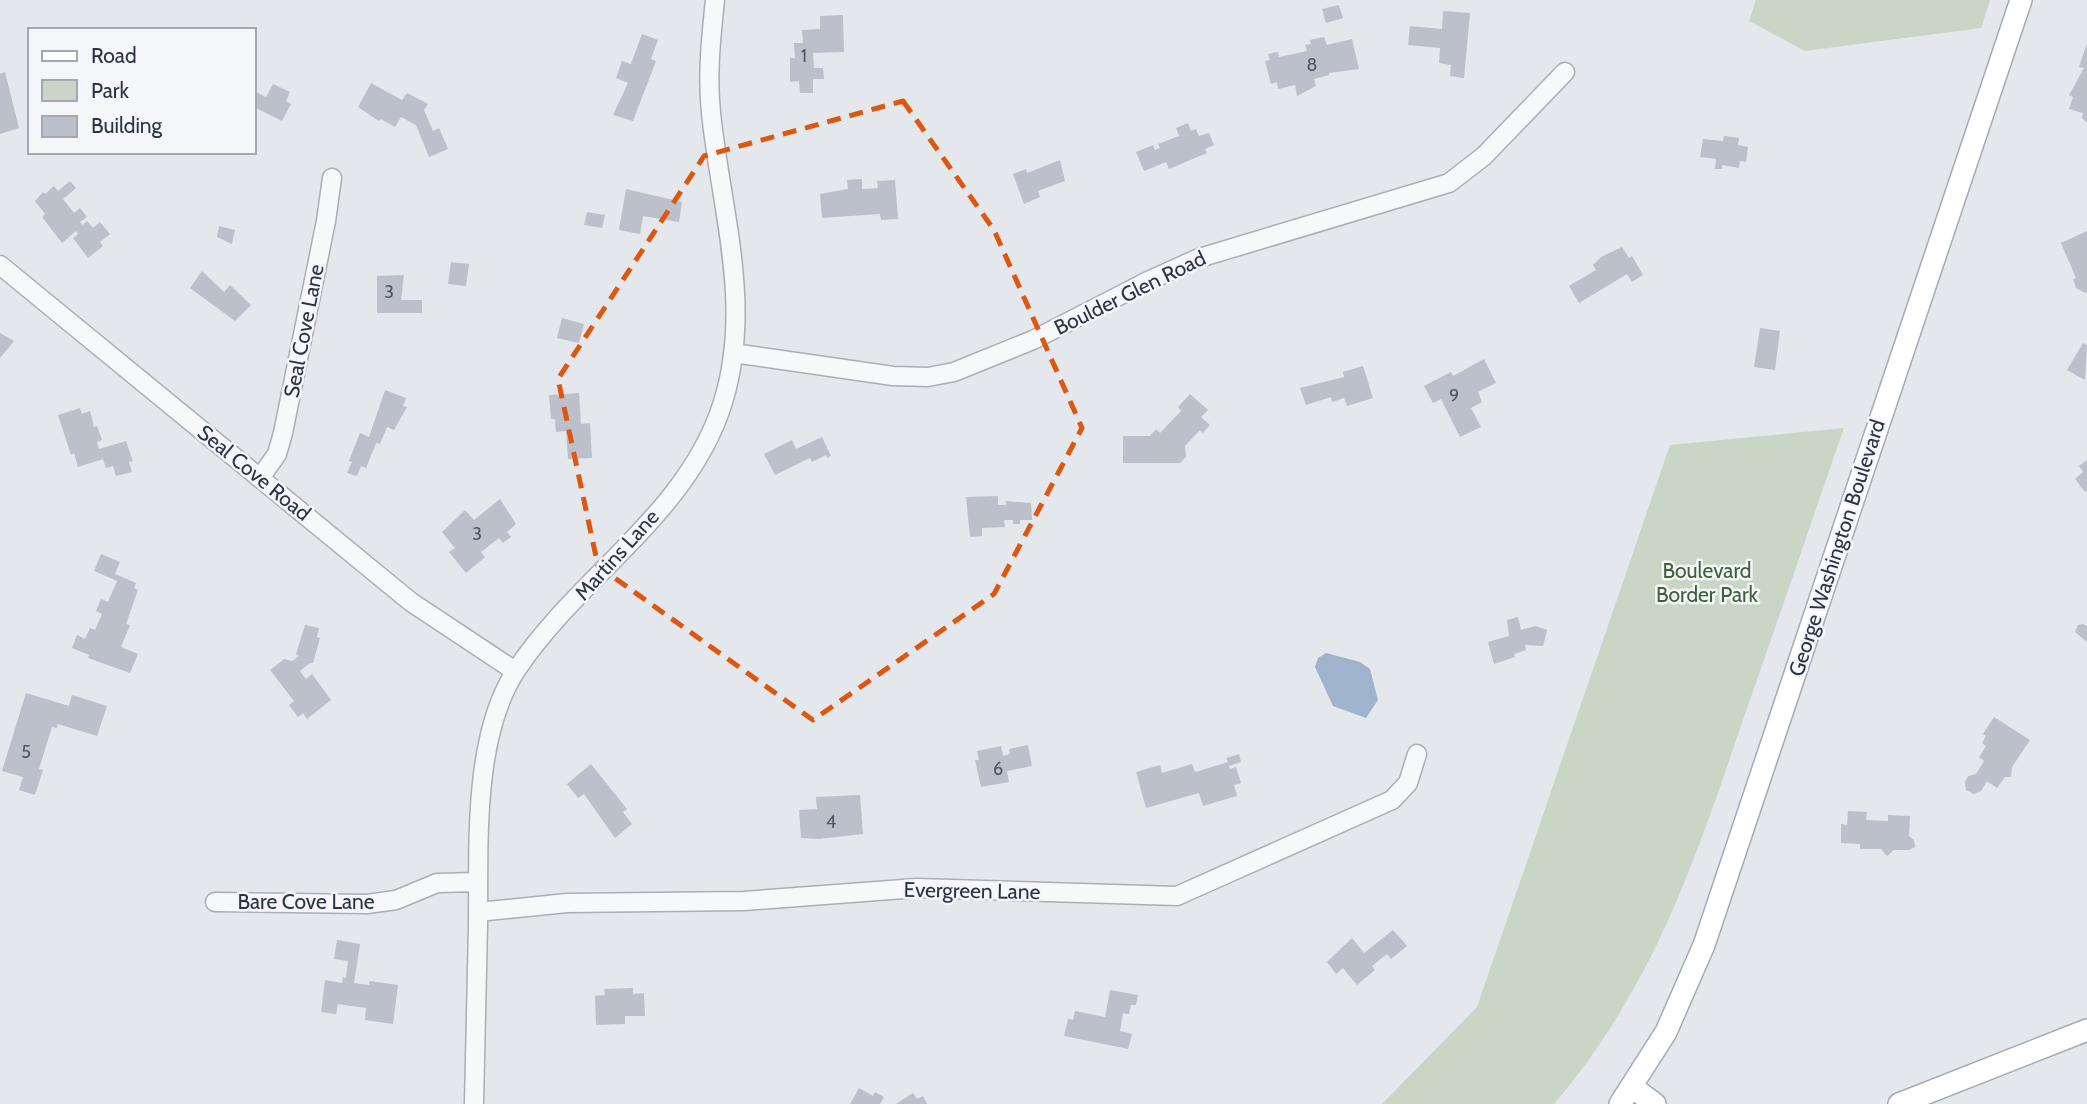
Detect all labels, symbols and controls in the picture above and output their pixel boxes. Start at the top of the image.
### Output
legend [28,28,256,154]
text: Road [91,43,137,68]
house number: 1 [801,45,807,67]
house number: 8 [1307,54,1317,76]
text: Park [91,78,129,103]
text: Building [91,113,163,138]
street label: Boulder Glen Road [1050,245,1210,340]
street label: Seal Cove Lane [278,262,329,400]
house number: 3 [384,281,394,303]
house number: 9 [1449,385,1459,407]
street label: George Washington Boulevard [1783,416,1890,679]
street label: Seal Cove Road [193,419,316,526]
street label: Martins Lane [569,504,664,605]
house number: 3 [472,523,482,545]
park label: Boulevard Border Park [1656,558,1759,607]
house number: 5 [21,741,31,763]
house number: 6 [993,758,1003,780]
house number: 4 [826,811,836,833]
street label: Evergreen Lane [903,877,1041,904]
street label: Bare Cove Lane [237,889,375,914]

